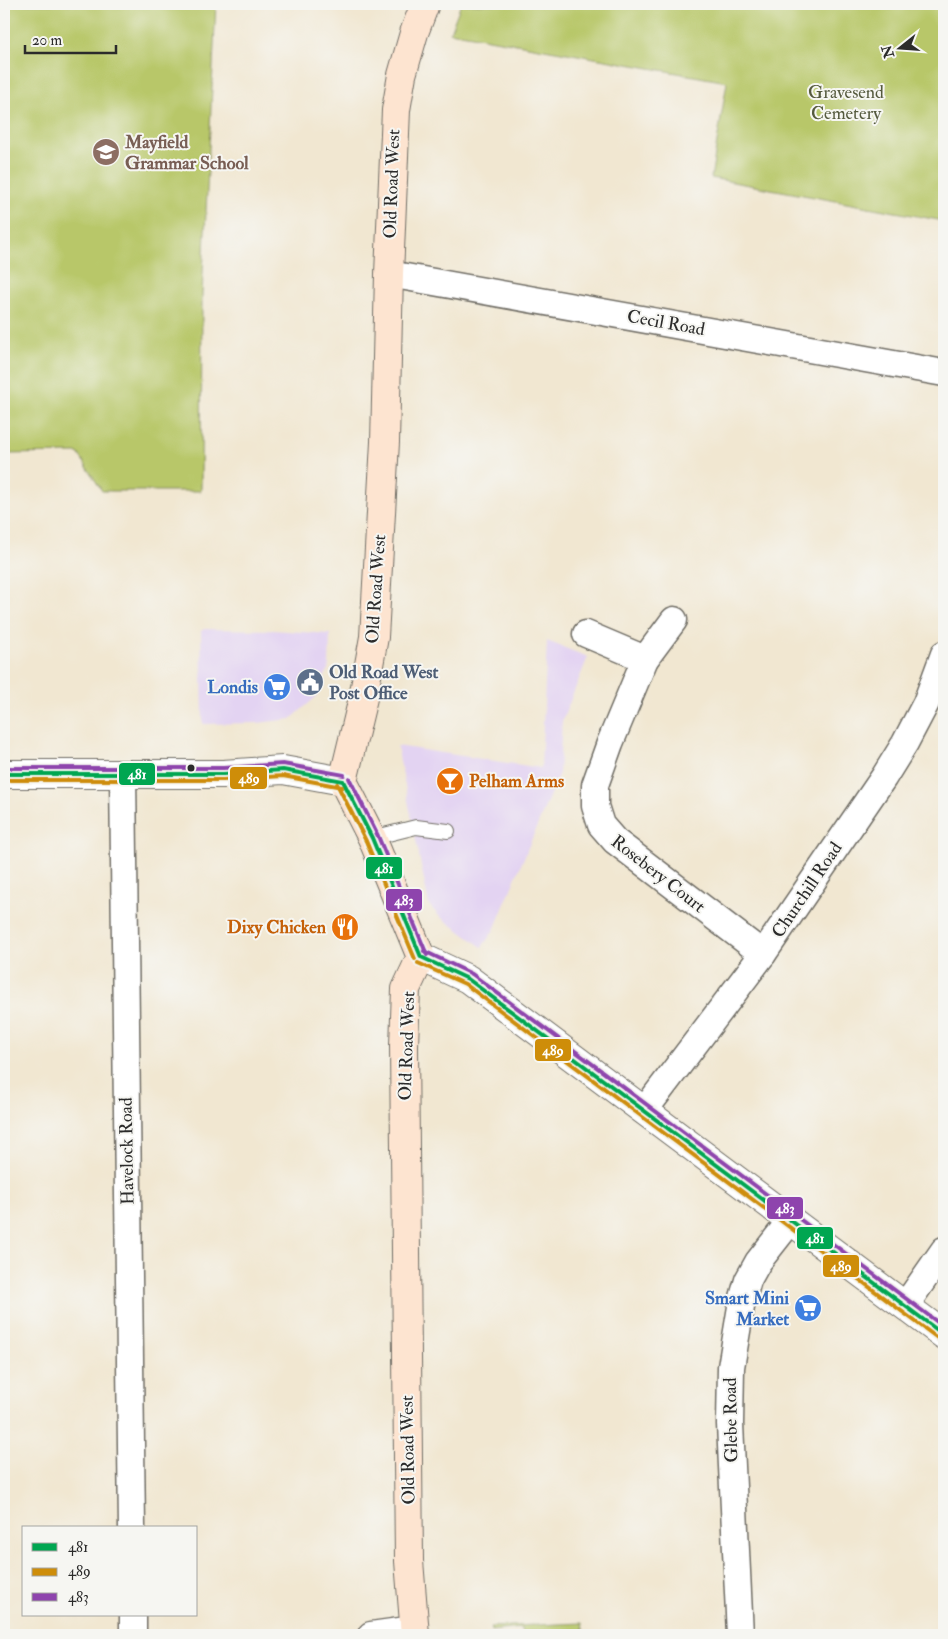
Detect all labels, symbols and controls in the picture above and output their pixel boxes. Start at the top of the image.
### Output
scale bar [25,22,116,54]
north arrow [876,22,926,72]
text: 20 m [32,31,62,50]
text: N [878,43,898,61]
park label: Gravesend Cemetery [808,81,884,125]
street label: Old Road West [379,129,405,239]
place label: Mayfield Grammar School [124,131,249,175]
school or university icon: Mayfield Grammar School [91,137,121,167]
street label: Cecil Road [625,305,707,341]
street label: Old Road West [361,533,391,644]
place label: Old Road West Post Office [329,661,439,705]
public building icon: Old Road West Post Office [295,667,325,697]
supermarket icon: Londis [262,672,292,702]
place label: Londis [207,676,258,699]
line badge: 481 [118,762,156,786]
unlabelled marker [186,763,196,773]
text: 481 [126,766,147,783]
line badge: 489 [229,766,268,790]
bar icon: Pelham Arms [435,766,465,796]
text: 489 [237,770,260,787]
place label: Pelham Arms [469,770,564,793]
street label: Rosebery Court [606,830,710,918]
street label: Churchill Road [767,838,848,942]
line badge: 481 [365,856,403,880]
text: 481 [373,860,394,877]
line badge: 483 [385,888,423,912]
text: 483 [393,892,414,909]
restaurant icon: Dixy Chicken [330,912,360,942]
place label: Dixy Chicken [227,916,327,939]
street label: Old Road West [394,991,420,1101]
line badge: 489 [534,1038,572,1062]
text: 489 [541,1042,564,1059]
street label: Havelock Road [115,1097,139,1205]
line badge: 483 [766,1196,804,1220]
text: 483 [774,1200,795,1217]
line badge: 481 [796,1226,834,1250]
text: 481 [804,1230,825,1247]
line badge: 489 [822,1254,860,1278]
text: 489 [829,1258,852,1275]
place label: Smart Mini Market [705,1287,789,1331]
supermarket icon: Smart Mini Market [793,1293,823,1323]
street label: Glebe Road [719,1377,743,1463]
street label: Old Road West [396,1395,420,1505]
legend [22,1526,198,1616]
text: 481 [68,1538,88,1557]
text: 489 [68,1562,91,1581]
text: 483 [68,1588,89,1607]

